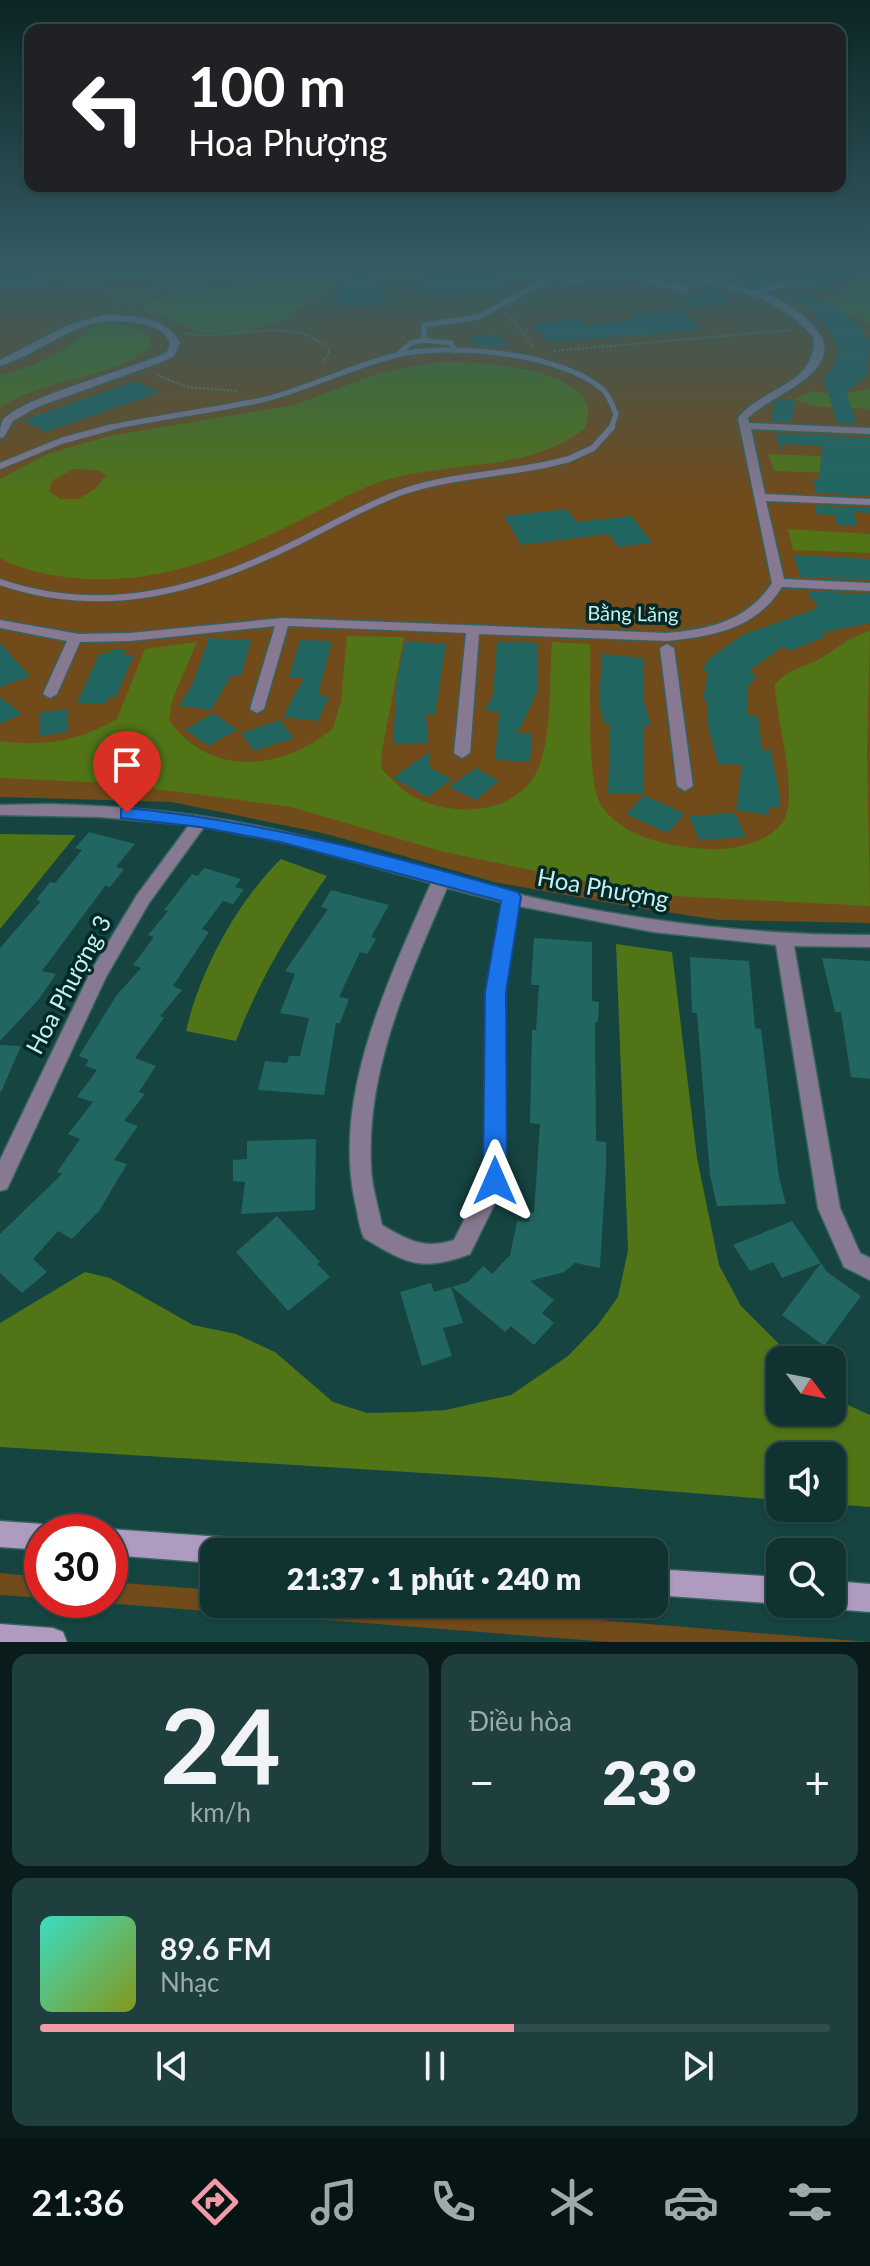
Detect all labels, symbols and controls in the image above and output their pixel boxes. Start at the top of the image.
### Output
text: 100 m [188,52,346,119]
icon: left [56,56,160,160]
text: Hoa Phượng [188,120,388,164]
street label: Bằng Lăng [587,600,679,626]
pin [93,731,161,813]
icon: arrive [105,743,149,787]
street label: Hoa Phượng [535,862,671,913]
street label: Hoa Phượng 3 [19,910,116,1059]
position arrow [453,1139,537,1223]
north arrow [766,1346,846,1426]
map controls [766,1346,846,1618]
button: sound [766,1442,846,1522]
speed limit sign: 30 [24,1514,128,1618]
button: search [766,1538,846,1618]
text: 21:37 · 1 phút · 240 m [287,1560,581,1596]
text: 24 [160,1681,281,1806]
text: Điều hòa [469,1705,572,1737]
text: 23° [602,1746,697,1818]
text: − [469,1756,495,1808]
text: + [804,1756,830,1808]
text: km/h [190,1796,251,1828]
text: 89.6 FM [160,1930,272,1966]
text: Nhạc [160,1966,220,1998]
icon: previous [150,2044,194,2088]
icon: pause [413,2044,457,2088]
icon: next [676,2044,720,2088]
icon: directions [187,2174,243,2230]
icon: music [306,2174,362,2230]
icon: phone [425,2174,481,2230]
icon: climate [544,2174,600,2230]
icon: car [663,2174,719,2230]
icon: filters [782,2174,838,2230]
text: 21:36 [32,2180,124,2224]

